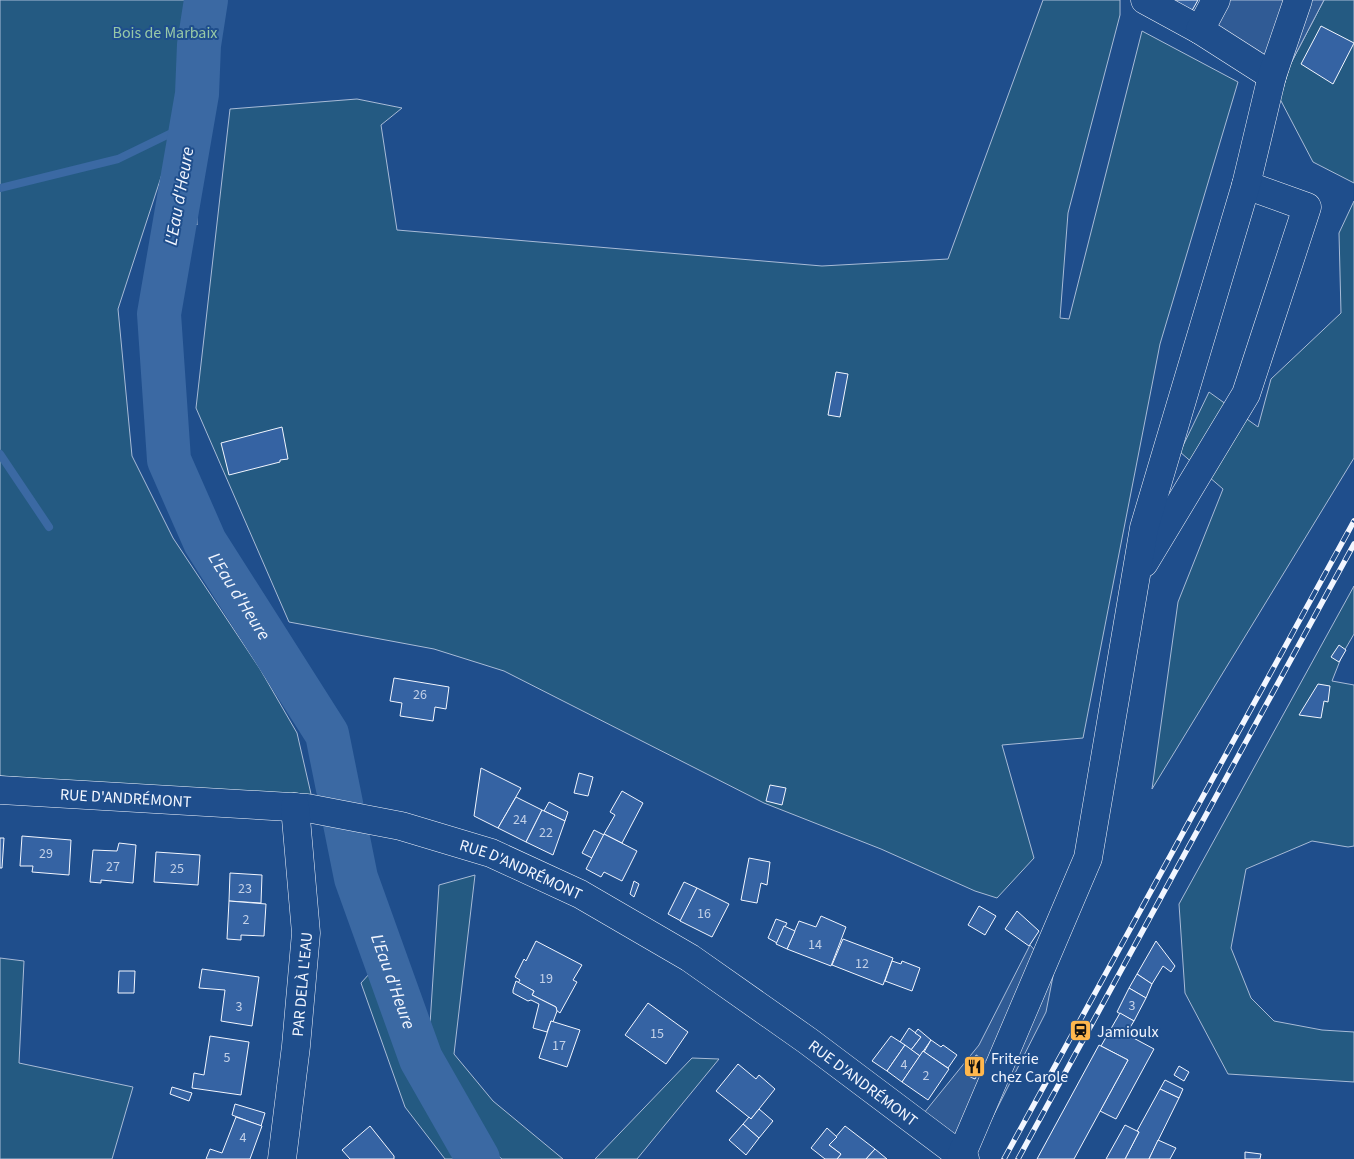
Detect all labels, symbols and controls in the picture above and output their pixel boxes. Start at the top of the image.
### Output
park label: Bois de Marbaix [113,22,217,44]
water label: L'Eau d'Heure [159,145,201,247]
water label: L'Eau d'Heure [202,548,277,646]
house number: 26 [413,685,427,705]
street label: RUE D'ANDRÉMONT [59,784,193,813]
house number: 24 [513,810,527,830]
house number: 22 [539,823,553,843]
street label: RUE D'ANDRÉMONT [457,834,586,906]
house number: 29 [39,844,53,864]
house number: 27 [106,857,120,877]
house number: 25 [170,859,184,879]
house number: 23 [238,879,252,899]
house number: 16 [697,904,711,924]
house number: 2 [243,910,250,930]
water label: L'Eau d'Heure [364,930,421,1033]
street label: PAR DELÀ L'EAU [287,931,318,1037]
house number: 14 [808,935,822,955]
house number: 12 [855,954,869,974]
house number: 19 [539,969,553,989]
house number: 3 [1129,996,1136,1016]
house number: 3 [236,997,243,1017]
station icon: Jamioulx [1069,1019,1093,1043]
place label: Jamioulx [1097,1021,1159,1043]
house number: 15 [650,1024,664,1044]
street label: RUE D'ANDRÉMONT [804,1035,922,1132]
house number: 17 [552,1036,566,1056]
house number: 5 [224,1048,231,1068]
place label: Friterie chez Carole [991,1048,1068,1088]
house number: 4 [901,1055,908,1075]
restaurant icon: Friterie chez Carole [963,1055,987,1079]
house number: 2 [923,1066,930,1086]
house number: 4 [240,1128,247,1148]

